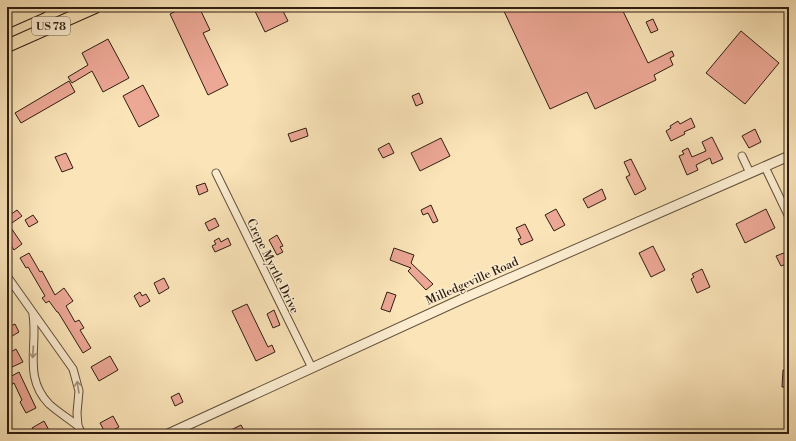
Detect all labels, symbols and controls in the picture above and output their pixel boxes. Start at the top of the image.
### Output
road number: US 78 [32,17,70,35]
street label: Crepe Myrtle Drive [243,216,302,316]
street label: Milledgeville Road [423,254,521,309]
one-way arrow [30,345,37,358]
one-way arrow [74,381,82,394]

